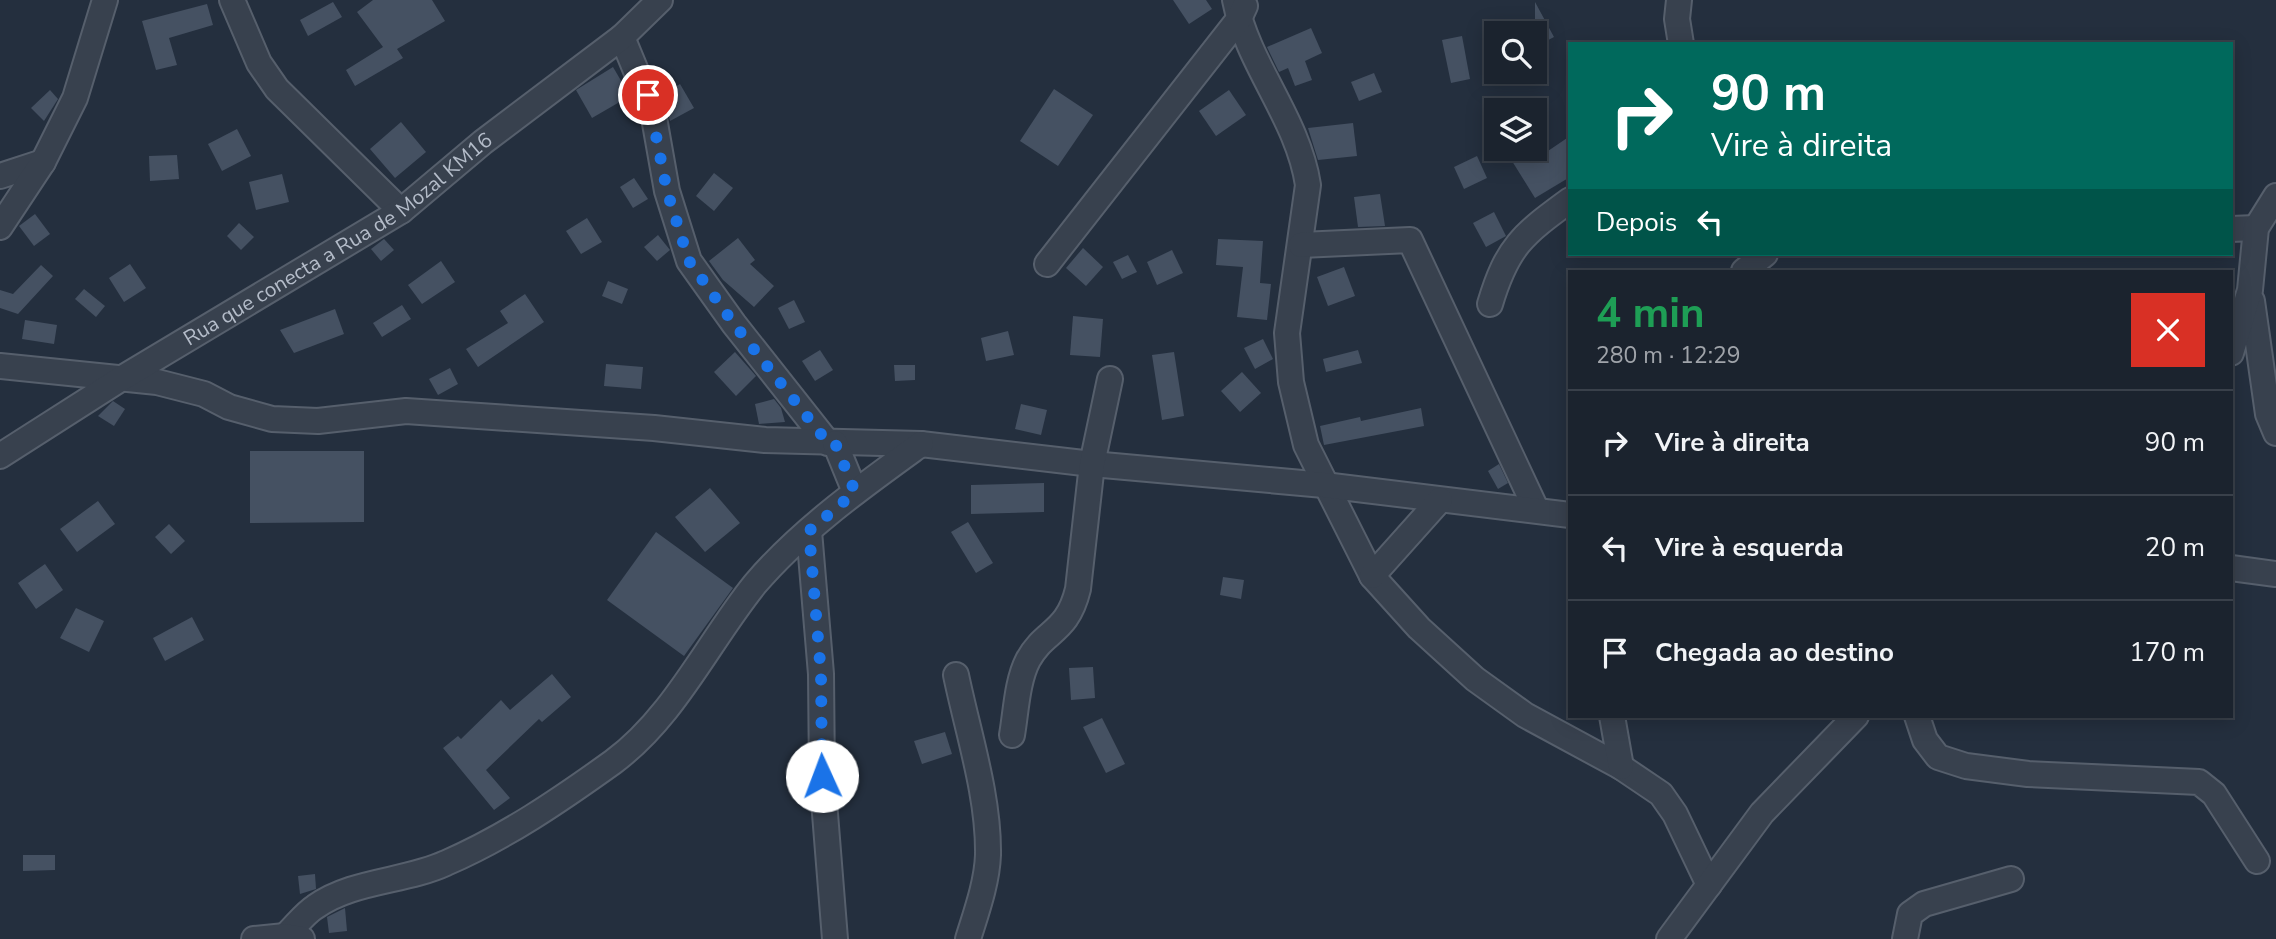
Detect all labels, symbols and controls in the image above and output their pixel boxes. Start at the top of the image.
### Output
map controls [1484,21,1547,161]
button: search [1484,21,1547,84]
text: 90 m [1711,60,1826,127]
pin [618,65,678,125]
icon: right [1596,70,1687,161]
icon: arrive [629,76,667,114]
button: layers [1484,98,1547,161]
text: Vire à direita [1711,124,1892,167]
street label: Rua que conecta a Rua de Mozal KM16 [178,126,498,352]
icon: left [1691,203,1729,241]
text: Depois [1596,205,1677,240]
text: 4 min [1596,285,1705,342]
button: close [2131,293,2205,367]
text: 280 m · 12:29 [1596,340,1741,371]
icon: right [1596,424,1634,462]
text: Vire à direita [1655,425,1810,460]
text: 90 m [2145,425,2205,460]
icon: left [1596,529,1634,567]
text: Vire à esquerda [1655,530,1844,565]
text: 20 m [2145,530,2205,565]
icon: arrive [1596,634,1634,672]
text: Chegada ao destino [1655,635,1894,670]
text: 170 m [2129,635,2205,670]
position arrow [785,739,859,813]

